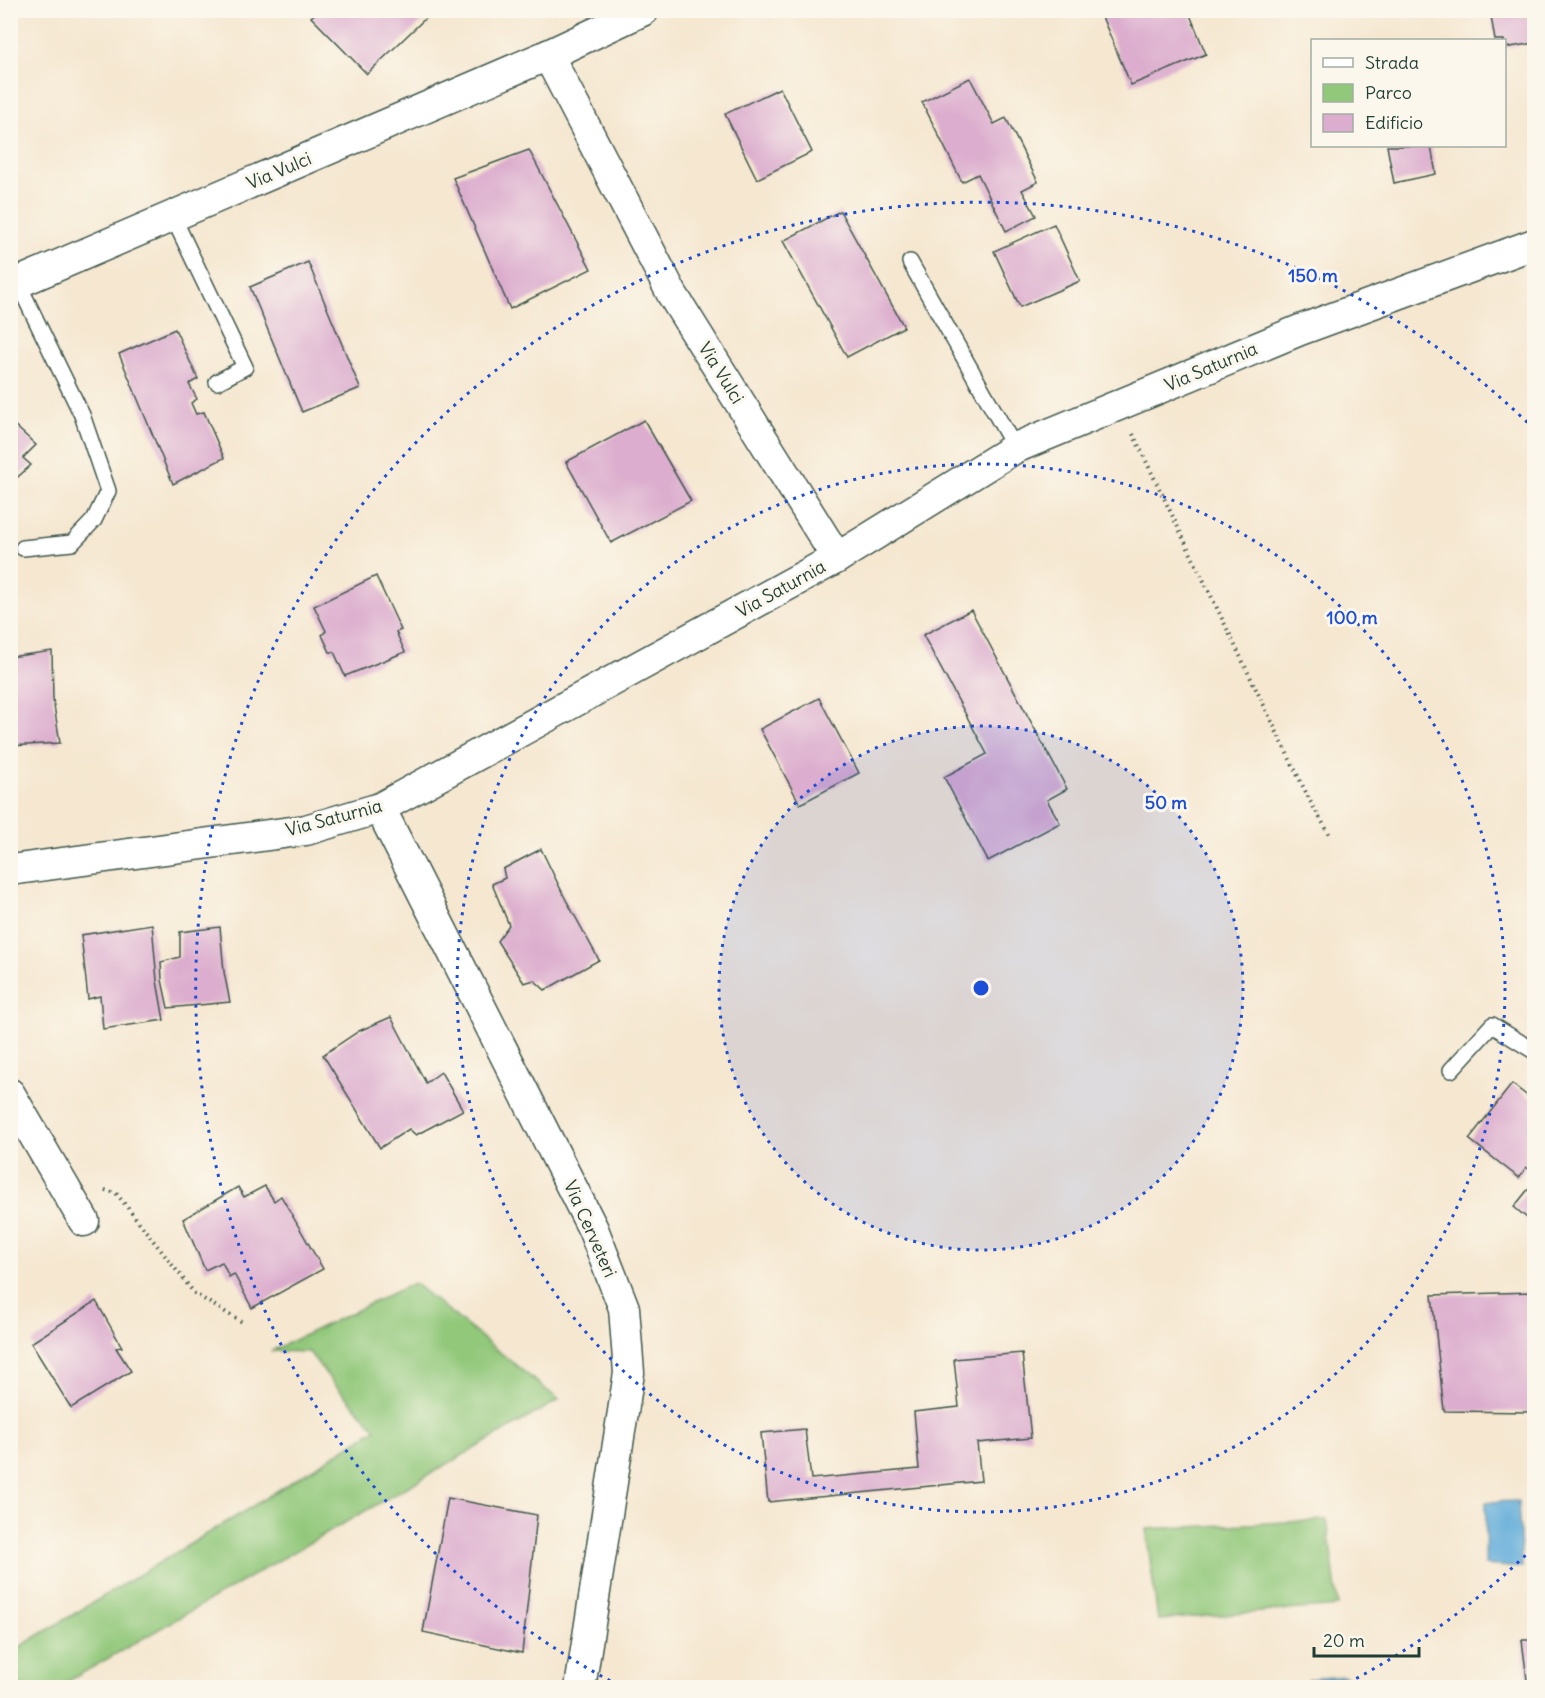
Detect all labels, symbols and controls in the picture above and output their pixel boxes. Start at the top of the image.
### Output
legend [1311,39,1506,147]
text: Strada [1365,51,1419,74]
text: Parco [1365,81,1412,104]
text: Edificio [1365,111,1423,134]
street label: Via Vulci [243,147,315,194]
text: 150 m [1288,264,1338,287]
street label: Via Saturnia [1161,337,1261,396]
street label: Via Vulci [694,338,749,408]
street label: Via Saturnia [732,555,830,623]
text: 100 m [1327,606,1378,629]
text: 50 m [1145,791,1187,814]
street label: Via Saturnia [283,794,385,841]
centre of rings [971,978,991,998]
street label: Via Cerveteri [559,1177,622,1281]
scale bar [1314,1620,1419,1658]
text: 20 m [1323,1629,1365,1652]

